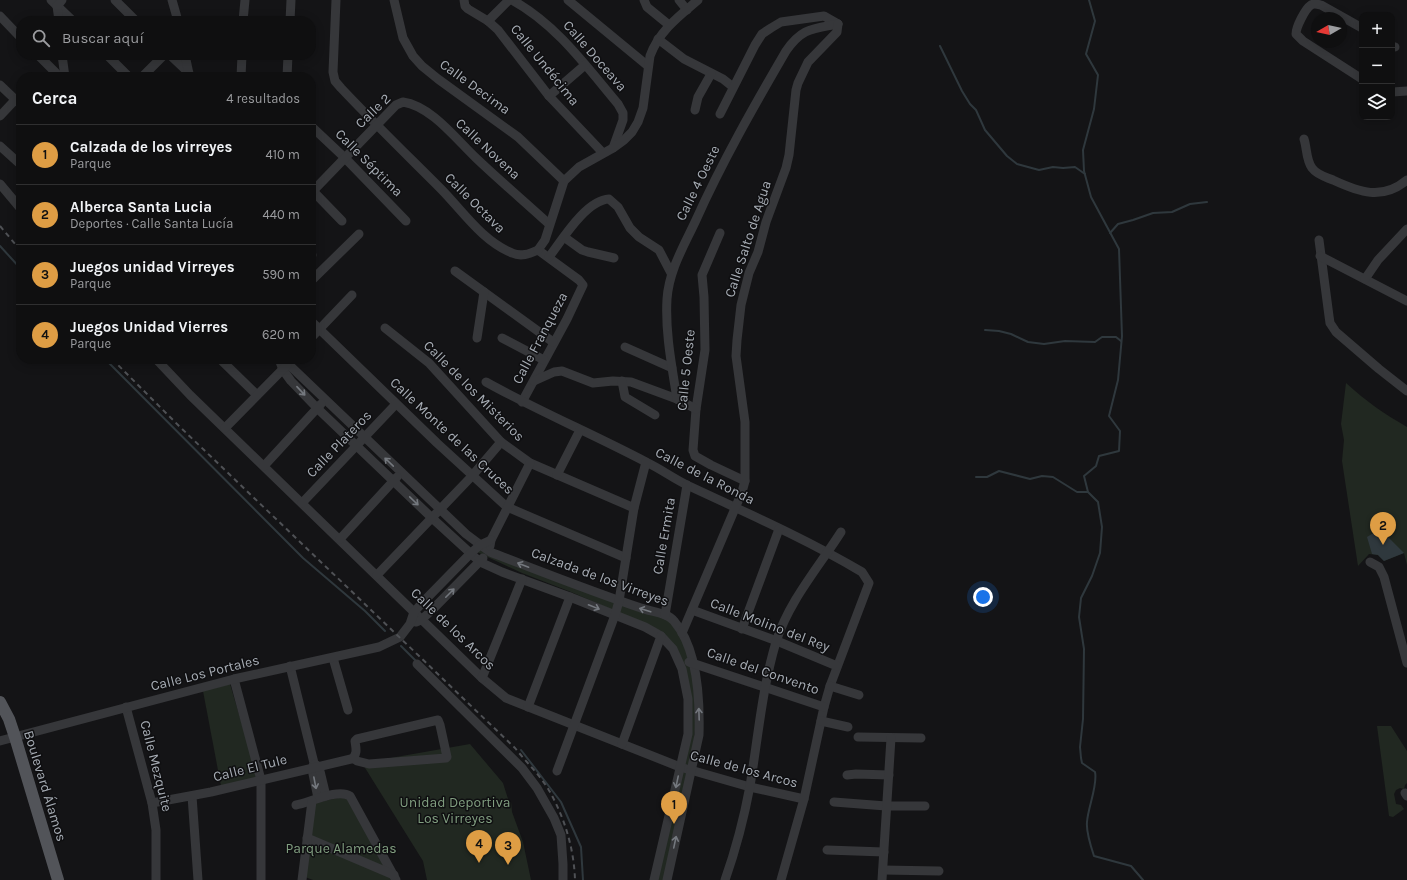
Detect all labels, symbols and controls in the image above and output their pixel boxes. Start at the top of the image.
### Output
north arrow [1311,12,1347,48]
map controls [1359,12,1395,120]
button: + [1359,12,1395,48]
search box [16,16,316,60]
street label: Calle Doceava [560,17,630,95]
street label: Calle Undécima [507,21,583,109]
icon: search [30,27,52,49]
text: Buscar aquí [62,29,144,47]
button: − [1359,48,1395,84]
street label: Calle Decima [436,56,514,118]
button: layers [1359,84,1395,120]
text: Cerca [32,88,77,108]
street label: Calle 2 [352,90,394,132]
text: 4 resultados [226,91,300,106]
street label: Calle Novena [452,115,524,183]
street label: Calle Séptima [332,126,406,200]
text: Calzada de los virreyes [70,138,232,156]
street label: Calle 4 Oeste [672,143,724,223]
text: 1 [43,147,47,162]
text: 410 m [265,147,300,162]
text: Parque [70,156,111,171]
street label: Calle Octava [441,169,509,237]
street label: Calle Salto de Agua [721,178,775,300]
text: Alberca Santa Lucia [70,198,212,216]
text: 2 [41,207,49,222]
text: 440 m [263,207,300,222]
text: Deportes · Calle Santa Lucía [70,216,233,231]
text: Juegos unidad Virreyes [70,258,235,276]
text: 3 [41,267,49,282]
text: 590 m [262,267,300,282]
text: Parque [70,276,111,291]
street label: Calle Franqueza [509,289,571,387]
text: Juegos Unidad Vierres [70,318,228,336]
text: 4 [41,327,49,342]
text: 620 m [262,327,300,342]
street label: Calle 5 Oeste [673,328,699,412]
text: Parque [70,336,111,351]
street label: Calle de los Misterios [420,337,528,445]
street label: Calle Monte de las Cruces [386,374,518,498]
one-way arrow [296,386,305,396]
street label: Calle Plateros [303,407,375,481]
street label: Calle de la Ronda [653,444,757,508]
one-way arrow [384,457,394,467]
one-way arrow [409,496,419,506]
street label: Calle Ermita [649,496,679,576]
pin: 2 [1370,512,1396,545]
street label: Calzada de los Virreyes [529,544,671,610]
one-way arrow [518,561,530,568]
street label: Calle de los Arcos [407,584,499,674]
your location [973,587,993,607]
one-way arrow [445,588,455,598]
street label: Calle Molino del Rey [708,594,833,656]
one-way arrow [588,603,600,611]
one-way arrow [639,606,652,613]
street label: Calle del Convento [705,644,821,698]
street label: Calle Los Portales [149,651,261,695]
one-way arrow [695,708,703,721]
street label: Calle Mezquite [136,719,176,813]
street label: Boulevard Álamos [20,728,71,844]
street label: Calle de los Arcos [688,746,800,792]
street label: Calle El Tule [211,751,289,785]
one-way arrow [672,775,680,788]
one-way arrow [311,777,319,790]
pin: 1 [661,791,687,824]
park label: Unidad Deportiva Los Virreyes [400,794,510,827]
pin: 4 [466,830,492,863]
pin: 3 [495,832,521,865]
one-way arrow [672,836,680,849]
park label: Parque Alamedas [285,840,397,857]

